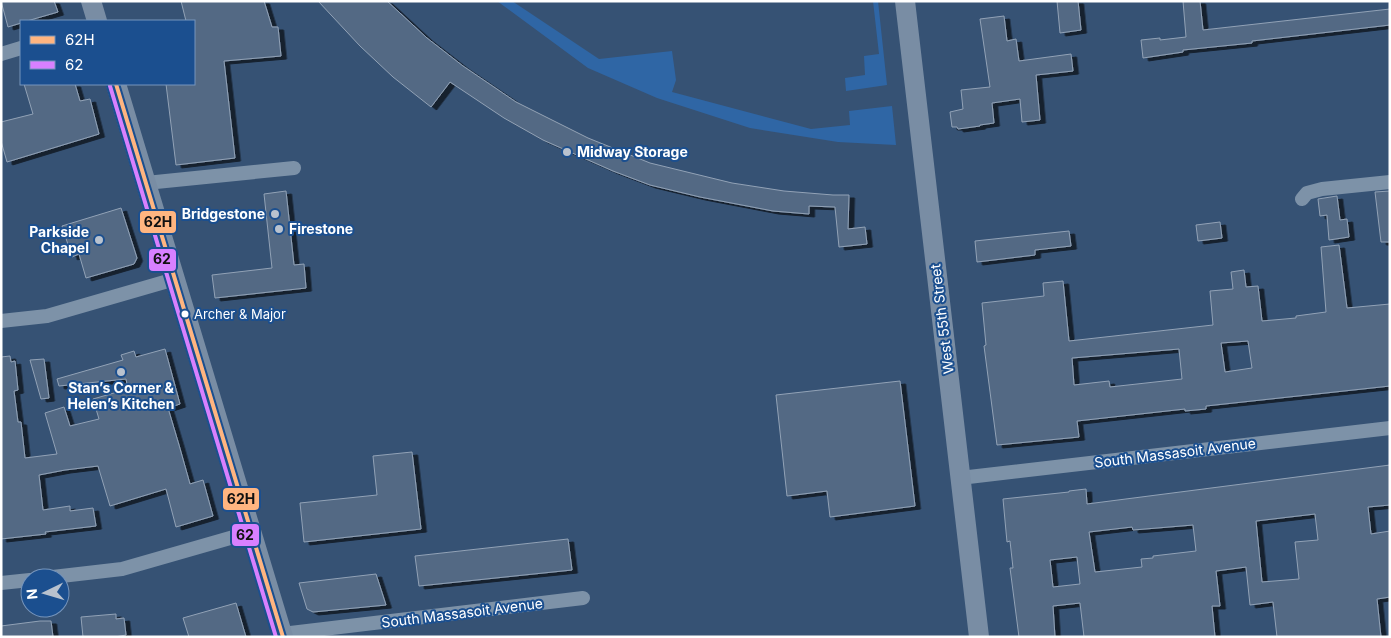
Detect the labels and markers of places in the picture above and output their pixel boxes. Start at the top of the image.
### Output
place label: Midway Storage [577,143,688,160]
marker: Midway Storage [561,146,573,158]
place label: Bridgestone [182,205,265,222]
marker: Bridgestone [269,208,281,220]
place label: Firestone [289,220,353,237]
place label: Parkside Chapel [29,223,89,256]
marker: Firestone [273,223,285,235]
marker: Parkside Chapel [93,234,105,246]
place label: Archer & Major [194,306,286,322]
marker: Archer & Major [180,309,190,319]
marker: Stan’s Corner & Helen’s Kitchen [115,366,127,378]
place label: Stan’s Corner & Helen’s Kitchen [68,379,174,412]

